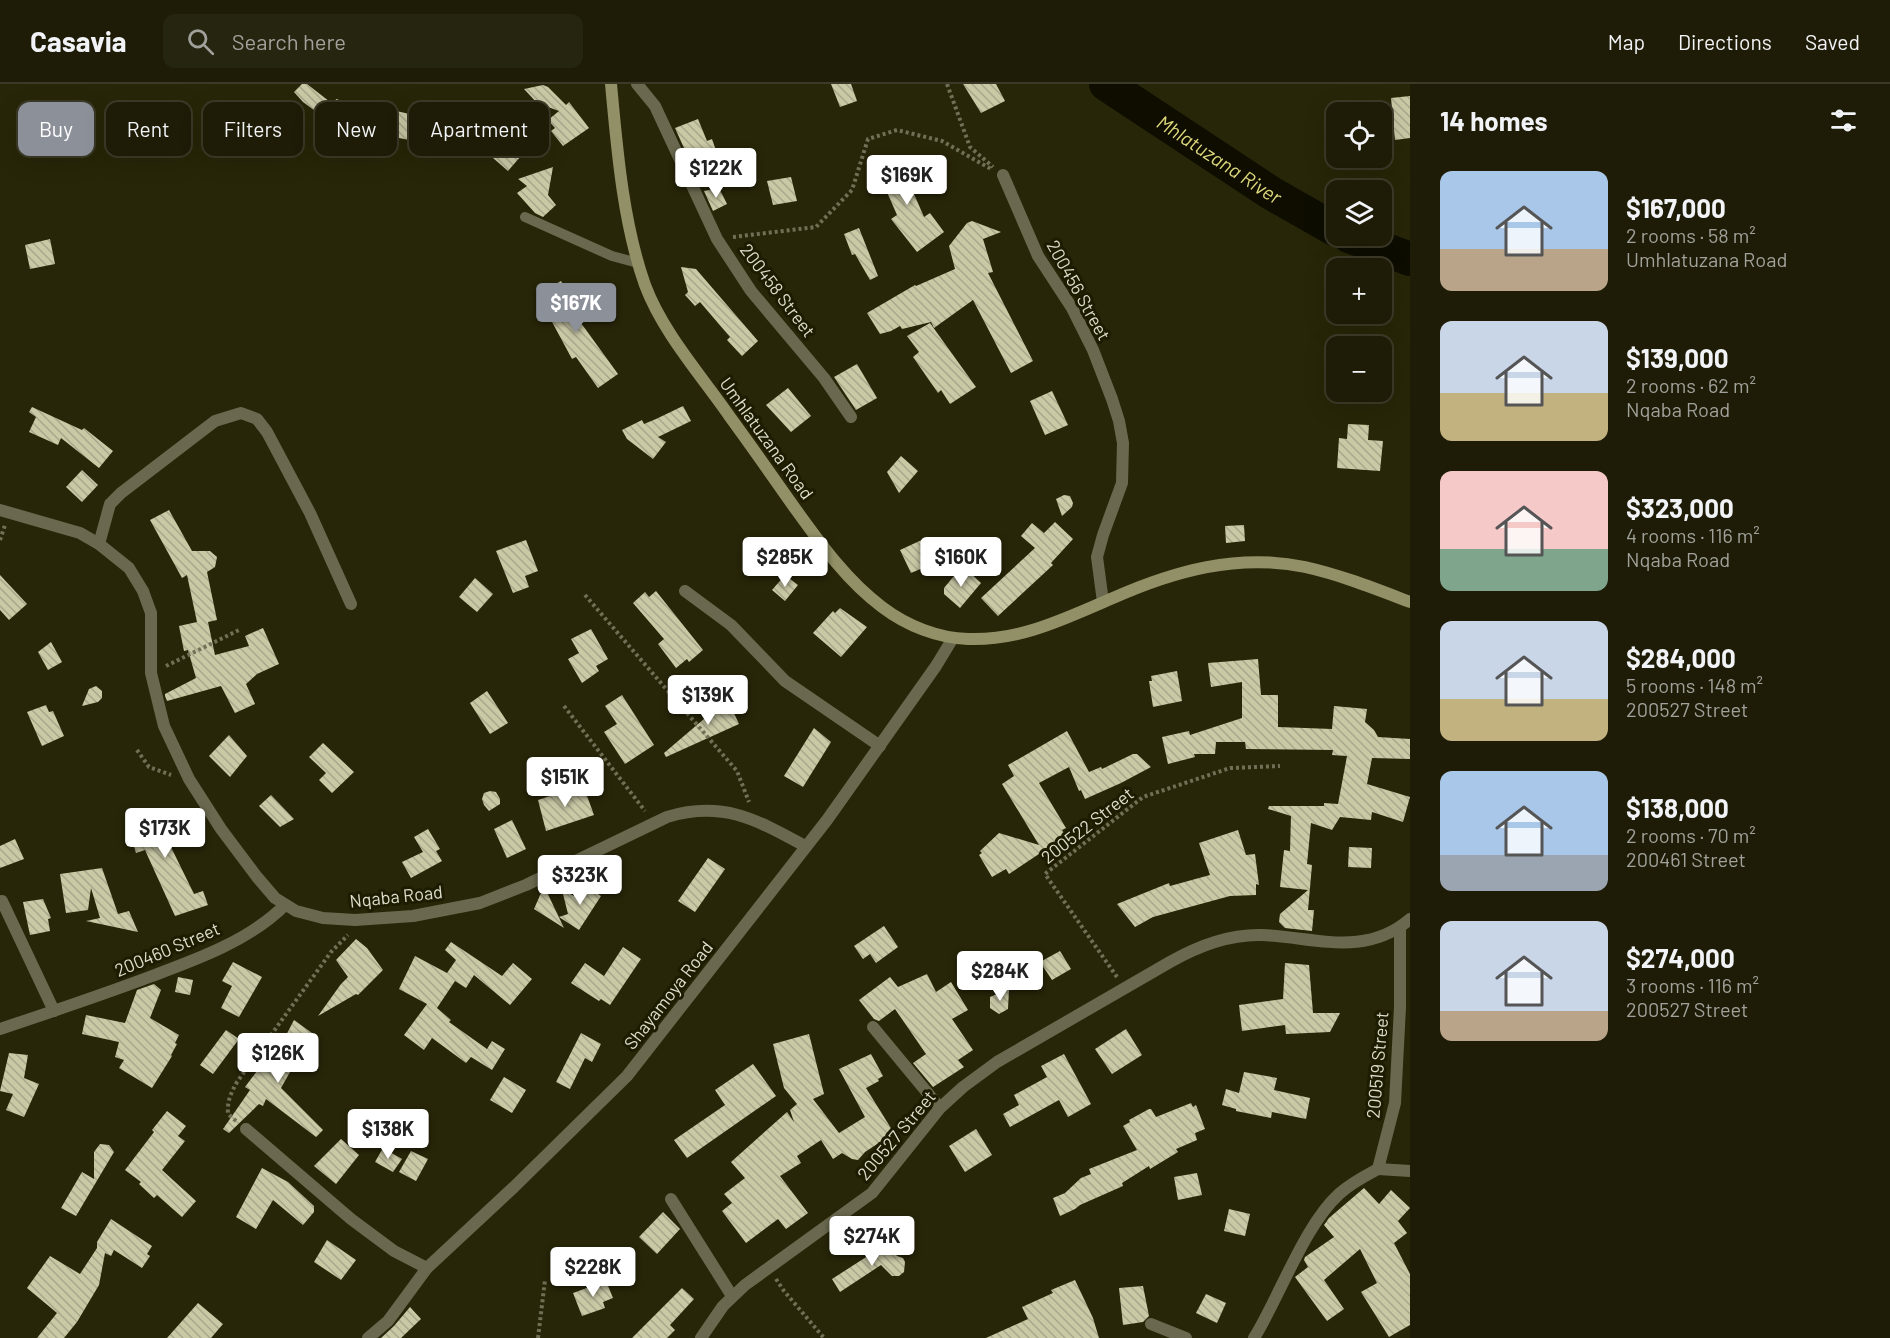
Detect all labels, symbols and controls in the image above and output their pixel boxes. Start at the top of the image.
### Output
search box [163,14,583,68]
text: Casavia [30,24,127,58]
icon: search [184,25,217,58]
text: Search here [232,28,346,54]
text: Map [1608,29,1645,54]
text: Directions [1678,29,1772,54]
text: Saved [1805,29,1860,54]
chip: Buy [18,102,94,156]
chip: Rent [106,102,191,156]
chip: Filters [203,102,303,156]
chip: New [315,102,397,156]
chip: Apartment [409,102,549,156]
map controls [1326,102,1392,402]
button: locate [1326,102,1392,168]
icon: filters [1827,104,1860,137]
text: 14 homes [1440,105,1547,136]
water label: Mhlatuzana River [1153,109,1287,209]
pin: $122K [674,148,758,199]
text: $122K [689,155,743,179]
pin: $169K [865,155,949,206]
text: $169K [881,162,933,186]
button: layers [1326,180,1392,246]
text: $167,000 [1626,192,1726,223]
icon: home [1488,195,1560,267]
text: 2 rooms · 58 m² [1626,223,1756,247]
street label: 200456 Street [1042,236,1116,344]
street label: 200458 Street [736,239,820,341]
text: Umhlatuzana Road [1626,247,1787,271]
button: + [1326,258,1392,324]
pin: $167K [534,283,618,334]
text: $167K [550,290,602,314]
button: − [1326,336,1392,402]
text: $139,000 [1626,342,1729,373]
icon: home [1488,345,1560,417]
street label: Umhlatuzana Road [715,373,819,503]
text: 2 rooms · 62 m² [1626,373,1756,397]
text: Nqaba Road [1626,397,1730,421]
text: $323,000 [1626,492,1734,523]
icon: home [1488,495,1560,567]
text: 4 rooms · 116 m² [1626,523,1760,547]
pin: $285K [743,537,827,588]
pin: $160K [919,537,1003,588]
text: $285K [757,544,813,568]
text: $160K [934,544,988,568]
text: Nqaba Road [1626,547,1730,571]
text: $284,000 [1626,642,1736,673]
icon: home [1488,645,1560,717]
text: 5 rooms · 148 m² [1626,673,1763,697]
pin: $139K [666,675,750,726]
text: $139K [682,682,734,706]
text: 200527 Street [1626,697,1748,721]
pin: $151K [523,757,607,808]
text: $151K [541,764,589,788]
street label: 200522 Street [1036,782,1138,868]
text: $138,000 [1626,792,1729,823]
icon: home [1488,795,1560,867]
pin: $173K [123,808,207,859]
text: $173K [139,815,191,839]
text: 2 rooms · 70 m² [1626,823,1756,847]
text: 200461 Street [1626,847,1746,871]
pin: $323K [538,855,622,906]
text: $323K [552,862,608,886]
street label: Nqaba Road [348,880,444,912]
street label: 200460 Street [111,917,223,981]
street label: Shayamoya Road [619,936,717,1054]
text: $274,000 [1626,942,1735,973]
icon: home [1488,945,1560,1017]
pin: $284K [958,951,1042,1002]
text: $284K [971,958,1029,982]
text: 3 rooms · 116 m² [1626,973,1759,997]
text: 200527 Street [1626,997,1748,1021]
street label: 200519 Street [1361,1011,1393,1119]
pin: $126K [236,1033,320,1084]
text: $126K [252,1040,304,1064]
street label: 200527 Street [852,1086,940,1184]
pin: $138K [346,1109,430,1160]
text: $138K [362,1116,414,1140]
pin: $274K [830,1216,914,1267]
text: $274K [843,1223,901,1247]
pin: $228K [551,1247,635,1298]
text: $228K [564,1254,622,1278]

